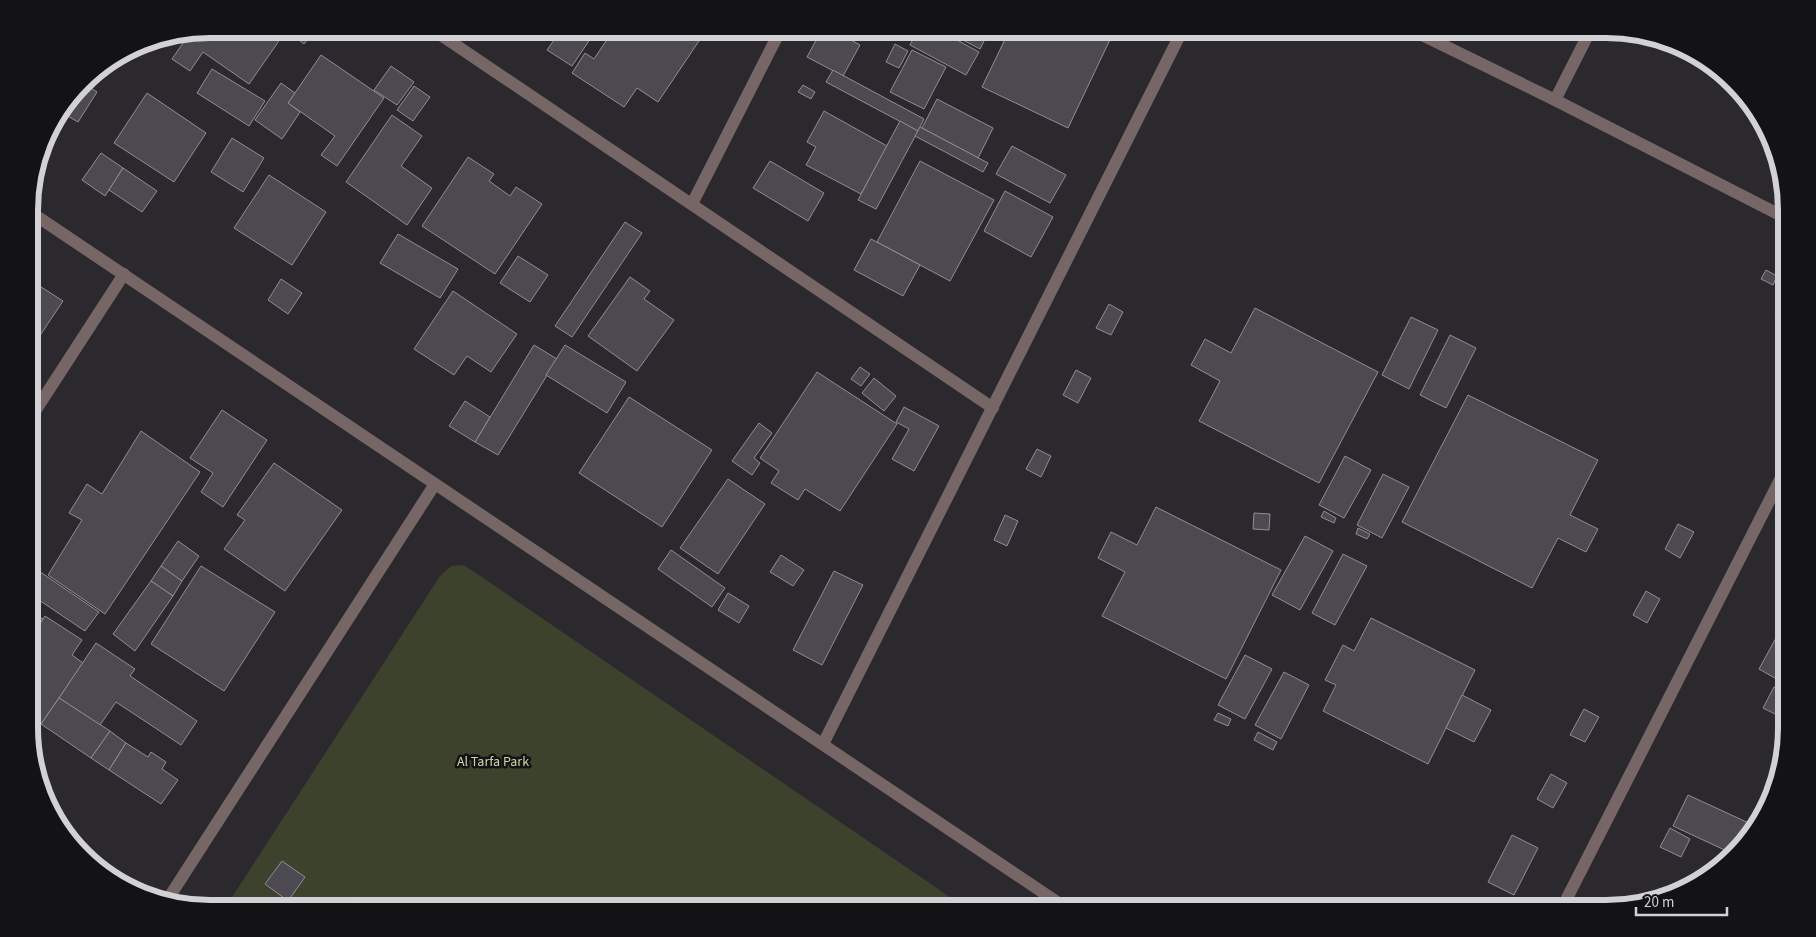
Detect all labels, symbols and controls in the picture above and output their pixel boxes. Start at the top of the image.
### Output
park label: Al Tarfa Park [457,752,529,772]
scale bar [1636,884,1727,916]
text: 20 m [1644,892,1674,913]

